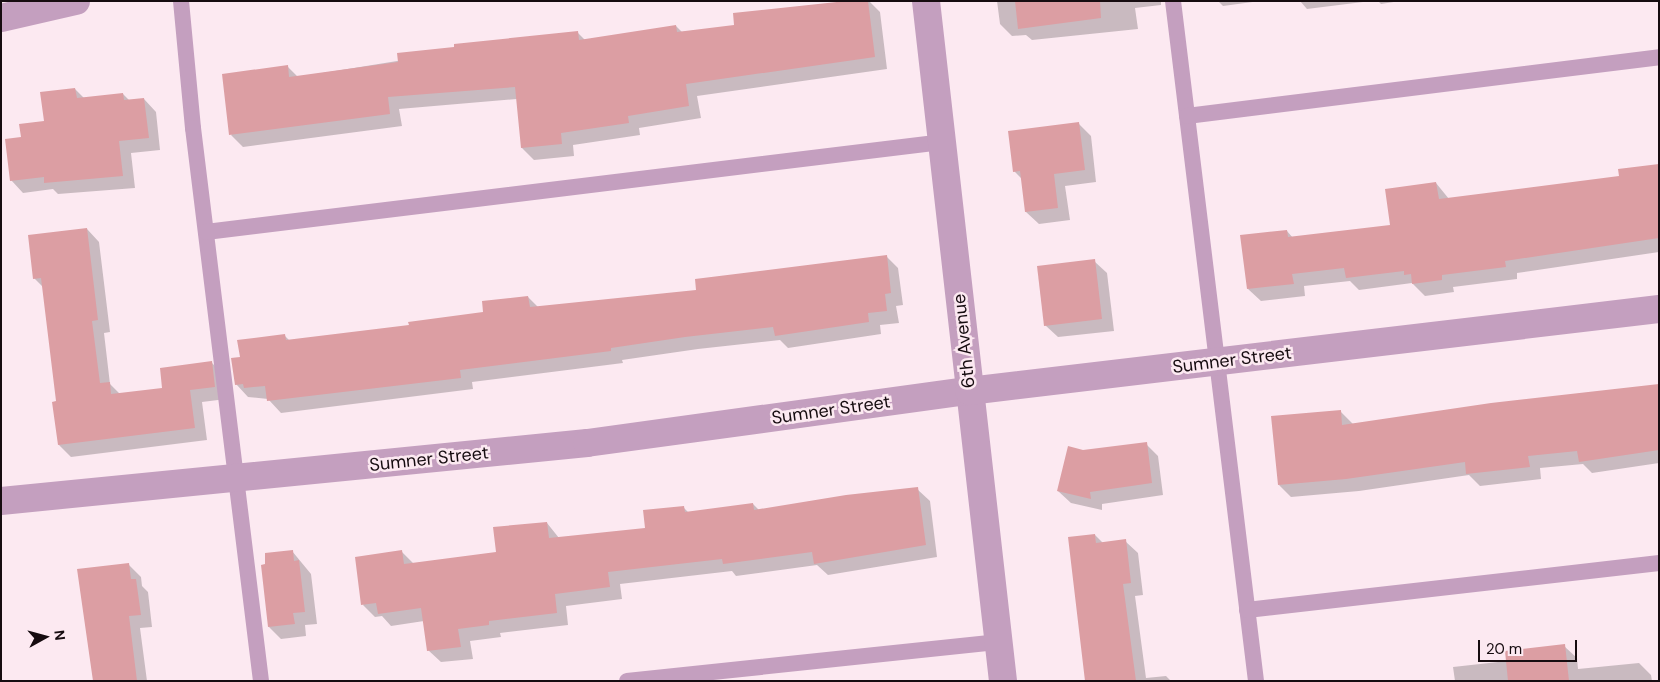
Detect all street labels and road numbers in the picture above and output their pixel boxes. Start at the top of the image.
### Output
street label: 6th Avenue [948,293,980,389]
street label: Sumner Street [1171,342,1293,378]
street label: Sumner Street [770,391,892,429]
street label: Sumner Street [368,442,490,476]

